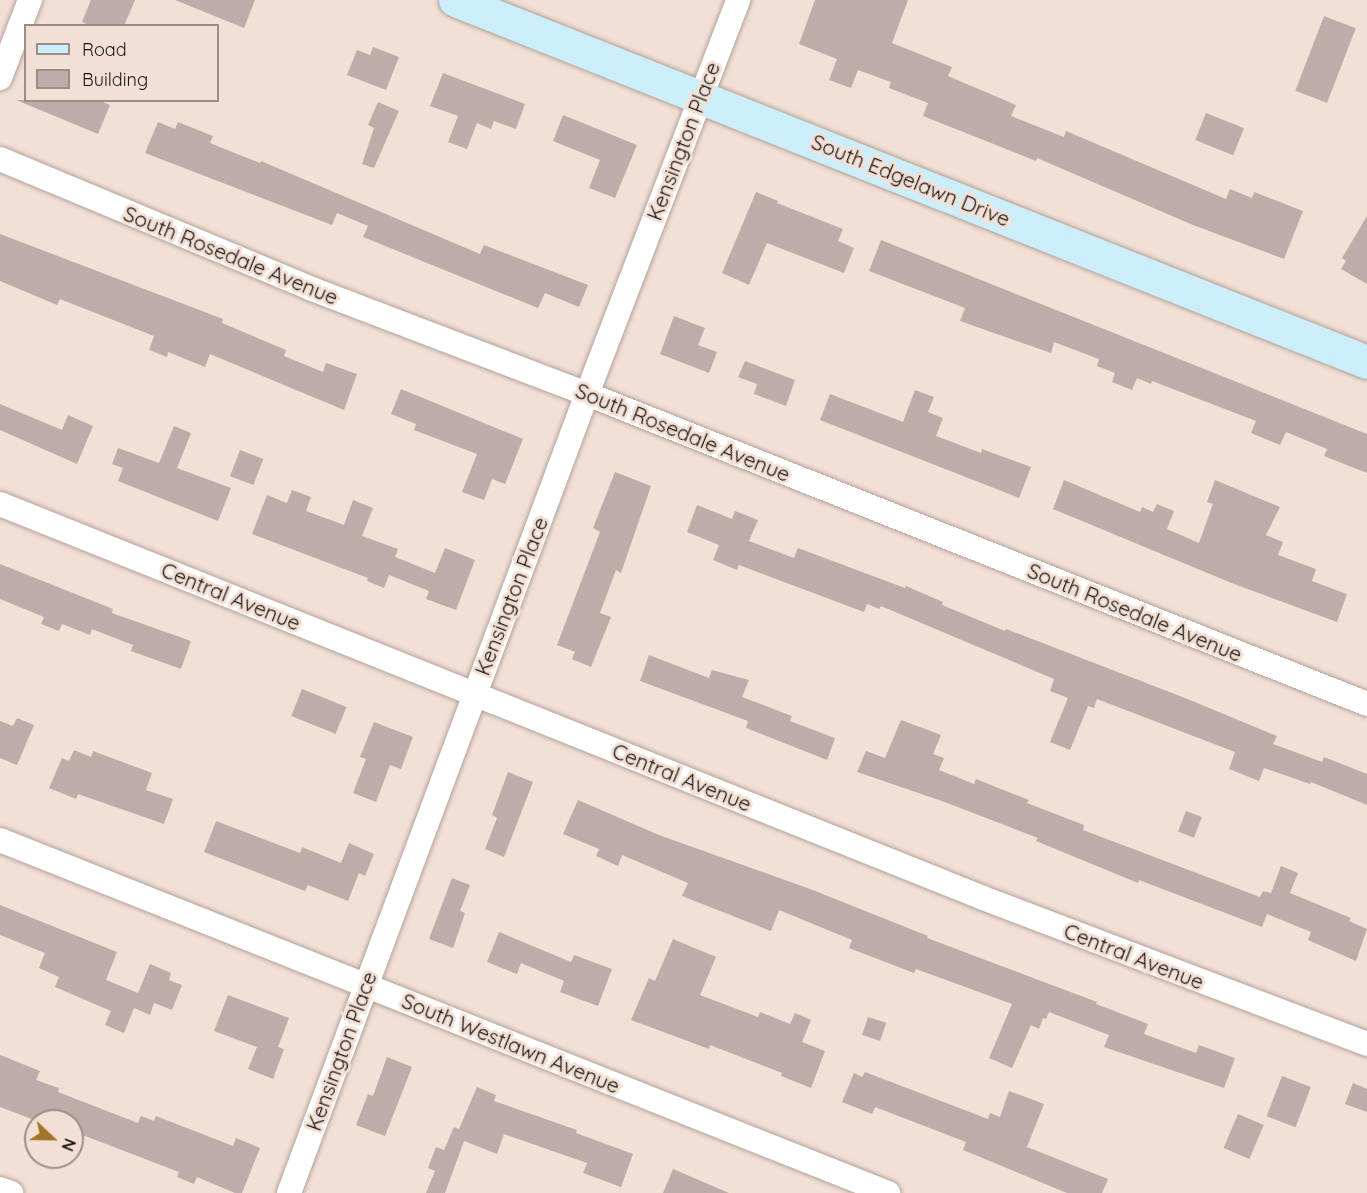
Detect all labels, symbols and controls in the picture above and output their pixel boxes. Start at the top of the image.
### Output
legend [24,24,219,102]
text: Road [82,38,127,61]
street label: Kensington Place [641,58,725,224]
text: Building [82,68,148,91]
street label: South Edgelawn Drive [808,129,1014,231]
street label: South Rosedale Avenue [120,200,342,310]
street label: South Rosedale Avenue [572,377,794,487]
street label: Kensington Place [469,513,553,679]
street label: Central Avenue [158,557,304,635]
street label: South Rosedale Avenue [1024,557,1246,667]
street label: Central Avenue [609,738,755,816]
street label: Central Avenue [1061,918,1207,994]
street label: Kensington Place [300,968,382,1134]
street label: South Westlawn Avenue [398,988,624,1098]
north arrow [24,1109,84,1169]
text: N [57,1136,80,1154]

